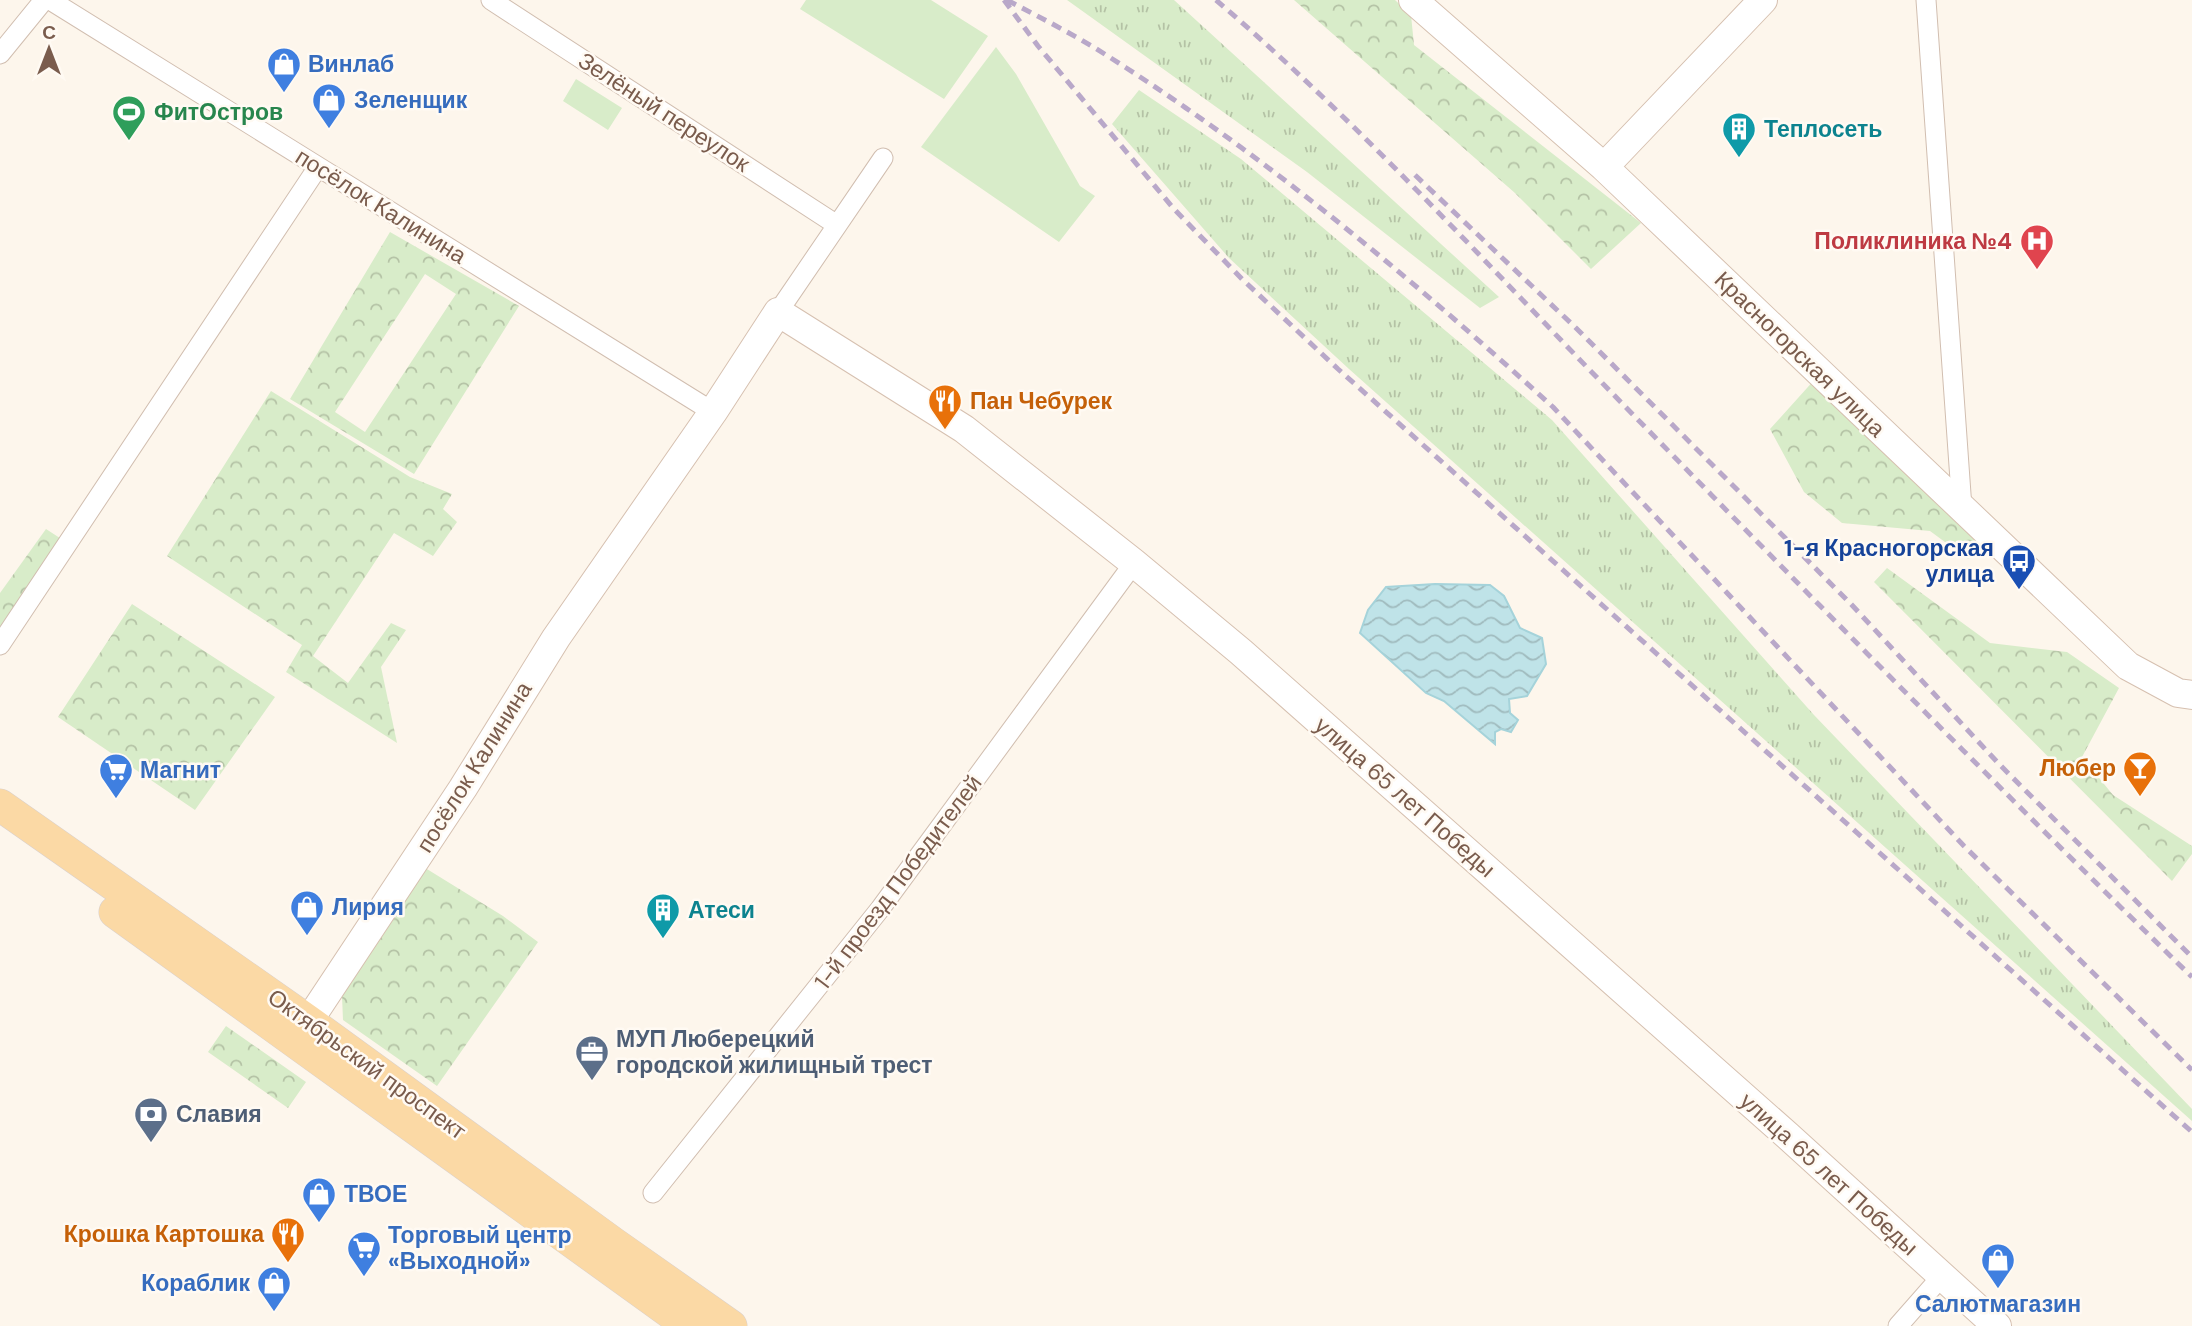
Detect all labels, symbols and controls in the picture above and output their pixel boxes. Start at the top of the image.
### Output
north arrow [14,14,84,84]
text: С [42,20,56,45]
shop icon: Винлаб [265,45,303,94]
street label: Зелёный переулок [573,45,756,179]
place label: Винлаб [308,49,394,79]
shop icon: Зеленщик [310,81,348,130]
place label: Зеленщик [354,85,468,115]
sports icon: ФитОстров [110,93,148,142]
place label: ФитОстров [154,97,283,127]
building icon: Теплосеть [1720,110,1758,159]
place label: Теплосеть [1764,114,1882,144]
street label: посёлок Калинина [290,141,472,271]
hospital icon: Поликлиника №4 [2018,222,2056,271]
place label: Поликлиника №4 [1814,226,2012,256]
street label: Красногорская улица [1708,265,1892,443]
restaurant icon: Пан Чебурек [926,382,964,431]
place label: Пан Чебурек [970,386,1113,416]
place label: 1-я Красногорская улица [1784,533,1994,589]
bus stop icon: 1-я Красногорская улица [2000,542,2038,591]
street label: посёлок Калинина [409,676,539,858]
street label: улица 65 лет Победы [1308,710,1502,884]
bar icon: Любер [2121,749,2159,798]
supermarket icon: Магнит [97,751,135,800]
place label: Любер [2039,753,2116,783]
place label: Магнит [140,755,221,785]
street label: 1-й проезд Победителей [808,769,988,995]
shop icon: Лирия [288,888,326,937]
building icon: Атеси [644,891,682,940]
place label: Лирия [332,892,404,922]
place label: Атеси [688,895,755,925]
street label: Октябрьский проспект [262,982,473,1146]
place label: МУП Люберецкий городской жилищный трест [616,1024,933,1080]
office icon: МУП Люберецкий городской жилищный трест [573,1033,611,1082]
street label: улица 65 лет Победы [1733,1086,1925,1262]
bank icon: Славия [132,1095,170,1144]
place label: Славия [176,1099,262,1129]
shop icon: ТВОЕ [300,1175,338,1224]
place label: ТВОЕ [344,1179,407,1209]
restaurant icon: Крошка Картошка [269,1215,307,1264]
place label: Крошка Картошка [64,1219,264,1249]
place label: Торговый центр «Выходной» [388,1220,572,1276]
supermarket icon: Торговый центр «Выходной» [345,1229,383,1278]
shop icon: Салютмагазин [1979,1241,2017,1290]
shop icon: Кораблик [255,1264,293,1313]
place label: Кораблик [141,1268,250,1298]
place label: Салютмагазин [1915,1289,2081,1319]

